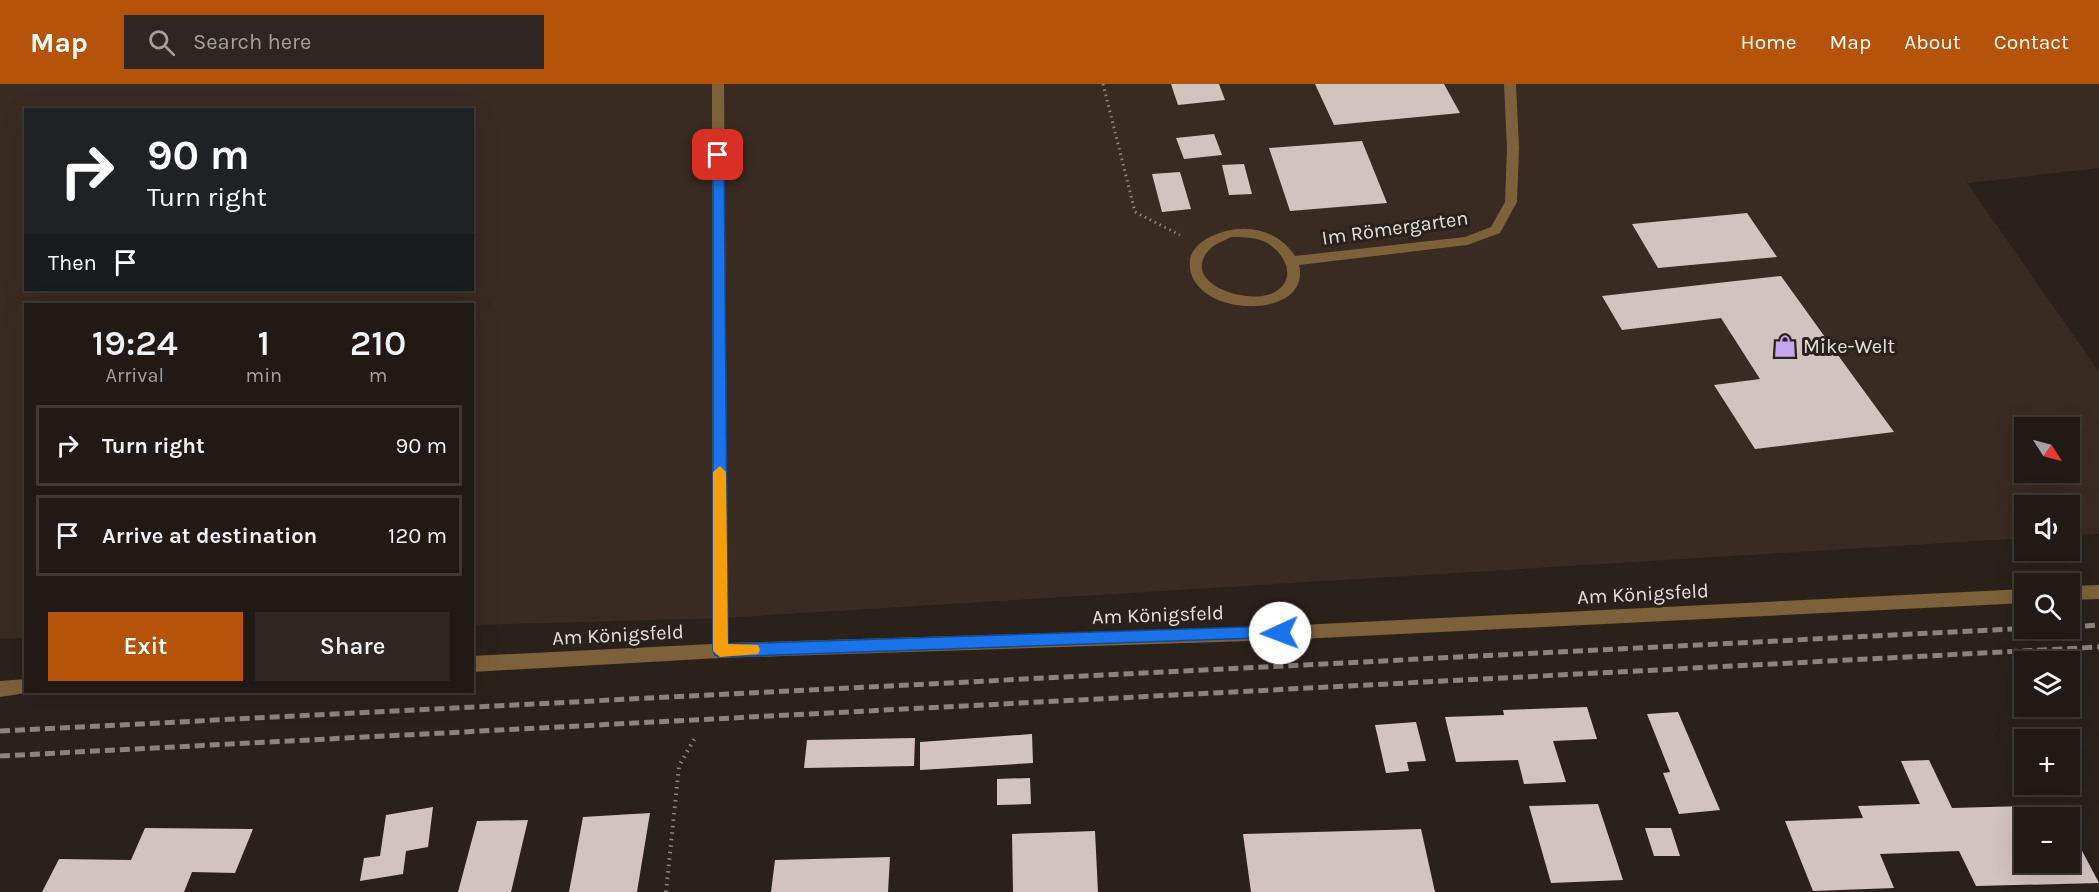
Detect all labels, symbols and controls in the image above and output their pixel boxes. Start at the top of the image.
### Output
search box [124,15,544,69]
text: Map [30,26,88,59]
icon: search [145,26,178,59]
text: Search here [193,29,311,55]
text: Home [1741,30,1797,54]
text: Map [1830,30,1871,54]
text: About [1904,30,1961,54]
text: Contact [1994,30,2069,54]
pin [692,129,743,180]
text: 90 m [147,130,250,180]
icon: right [48,132,126,210]
icon: arrive [701,138,734,171]
text: Turn right [147,181,267,213]
street label: Im Römergarten [1320,206,1470,250]
icon: arrive [109,246,142,279]
text: Then [48,250,97,276]
text: 19:24 [92,322,178,364]
text: 1 [258,322,270,364]
text: 210 [350,322,406,364]
shop icon: Mike-Welt [1772,333,1798,359]
place label: Mike-Welt [1803,335,1896,358]
text: Arrival [105,364,164,387]
text: min [245,364,282,387]
text: m [369,364,387,387]
north arrow [2014,417,2080,483]
map controls [2014,417,2080,873]
icon: right [51,429,84,462]
text: Turn right [102,433,205,459]
text: 90 m [395,433,447,459]
button: sound [2014,495,2080,561]
icon: arrive [51,519,84,552]
text: Arrive at destination [102,523,317,549]
text: 120 m [388,523,447,549]
button: search [2014,573,2080,639]
street label: Am Königsfeld [1577,579,1709,609]
street label: Am Königsfeld [1092,601,1224,629]
position arrow [1248,601,1312,665]
button: Exit [48,612,243,681]
button: Share [255,612,450,681]
street label: Am Königsfeld [552,620,684,650]
button: layers [2014,651,2080,717]
button: + [2014,729,2080,795]
button: − [2014,807,2080,873]

